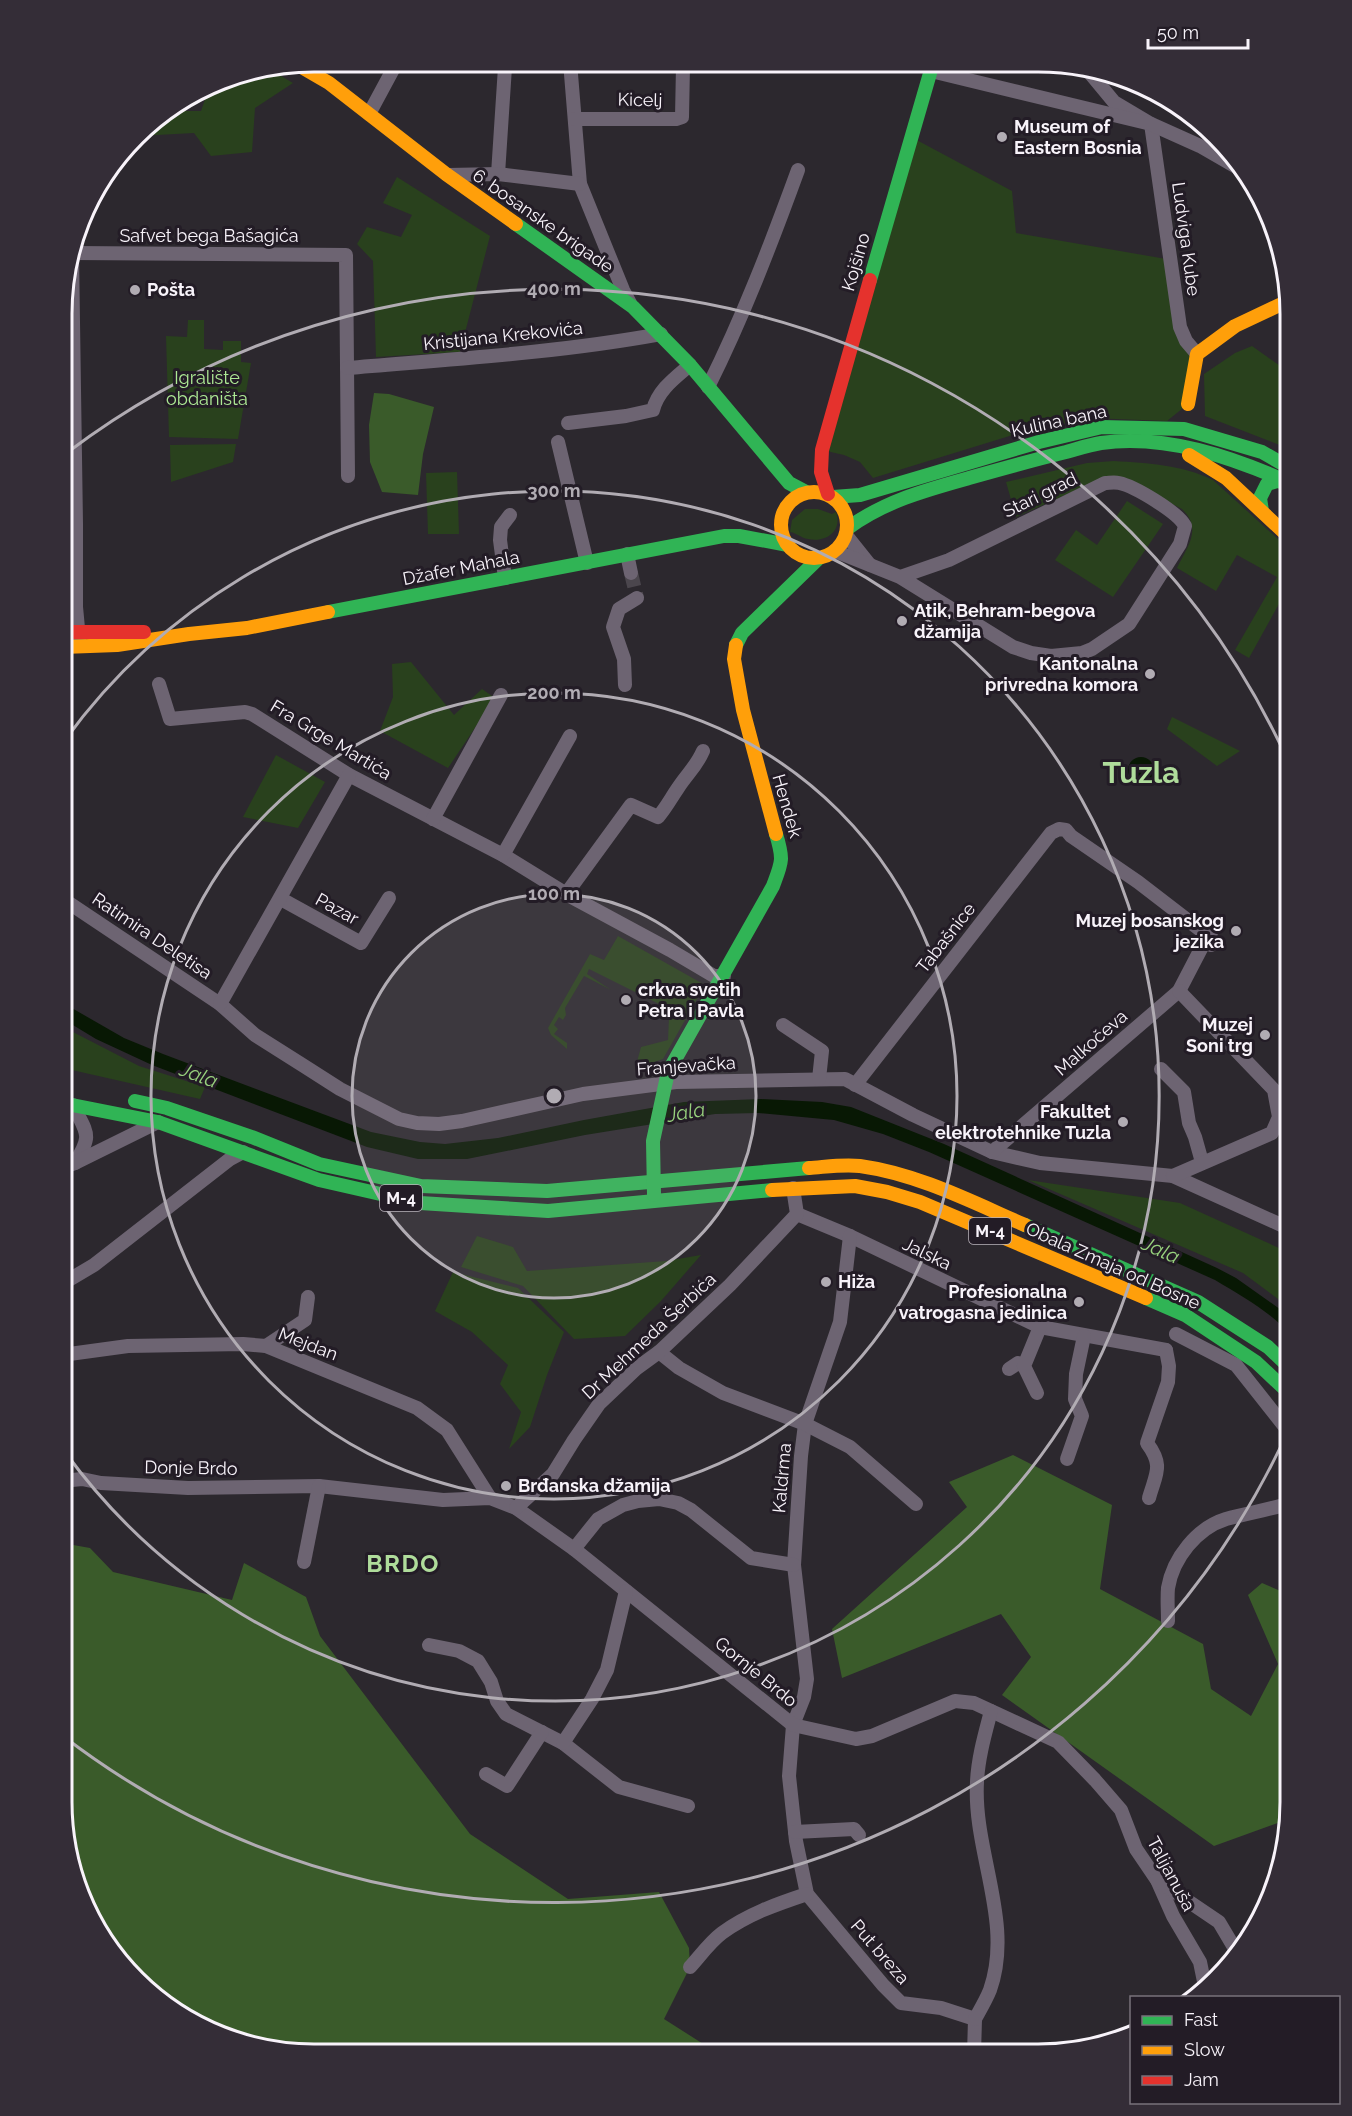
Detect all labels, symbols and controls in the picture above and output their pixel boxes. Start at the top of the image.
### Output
scale bar [1148,12,1248,50]
text: 50 m [1157,22,1199,43]
street label: Kicelj [617,89,663,110]
place label: Museum of Eastern Bosnia [1014,116,1142,158]
marker: Museum of Eastern Bosnia [995,130,1009,144]
street label: 6. bosanske brigade [469,164,618,277]
street label: Ludviga Kube [1168,181,1205,298]
street label: Safvet bega Bašagića [119,225,299,246]
street label: Kojšino [837,230,874,293]
text: 400 m [527,278,581,299]
place label: Pošta [147,279,195,300]
marker: Pošta [128,283,142,297]
street label: Kristijana Krekovića [422,317,584,354]
park label: Igralište obdaništa [166,367,248,409]
street label: Kulina bana [1009,400,1108,441]
street label: Stari grad [999,468,1080,521]
text: 300 m [527,480,581,501]
street label: Džafer Mahala [401,546,521,589]
place label: Atik, Behram-begova džamija [914,600,1095,642]
marker: Atik, Behram-begova džamija [895,614,909,628]
place label: Kantonalna privredna komora [985,653,1138,695]
marker: Kantonalna privredna komora [1143,667,1157,681]
text: 200 m [527,682,581,703]
street label: Fra Grge Martića [267,695,396,784]
district label: Tuzla [1103,755,1179,790]
street label: Hendek [768,771,807,841]
text: 100 m [528,883,580,904]
street label: Ratimira Deletisa [88,888,216,983]
street label: Pazar [312,888,363,929]
street label: Tabašnice [912,898,980,977]
place label: Muzej bosanskog jezika [1076,910,1224,952]
marker: Muzej bosanskog jezika [1229,924,1243,938]
place label: crkva svetih Petra i Pavla [638,979,744,1021]
marker: crkva svetih Petra i Pavla [619,993,633,1007]
street label: Malkočeva [1050,1005,1131,1080]
place label: Muzej Soni trg [1186,1014,1253,1056]
marker: Muzej Soni trg [1258,1028,1272,1042]
street label: Franjevačka [636,1052,736,1079]
water label: Jala [176,1057,221,1093]
centre of rings [544,1086,564,1106]
water label: Jala [664,1097,707,1127]
place label: Fakultet elektrotehnike Tuzla [935,1101,1111,1143]
marker: Fakultet elektrotehnike Tuzla [1116,1115,1130,1129]
road number: M-4 [380,1185,422,1211]
road number: M-4 [969,1218,1011,1244]
street label: Obala Zmaja od Bosne [1023,1218,1204,1314]
water label: Jala [1138,1231,1183,1269]
street label: Jalska [900,1233,955,1274]
street label: Dr Mehmeda Šerbića [577,1267,720,1403]
place label: Hiža [838,1271,875,1292]
marker: Hiža [819,1275,833,1289]
place label: Profesionalna vatrogasna jedinica [899,1281,1067,1323]
marker: Profesionalna vatrogasna jedinica [1072,1295,1086,1309]
street label: Mejdan [276,1323,341,1364]
street label: Kaldrma [768,1442,795,1514]
street label: Donje Brdo [144,1456,238,1479]
place label: Brđanska džamija [518,1475,671,1496]
marker: Brđanska džamija [499,1479,513,1493]
district label: BRDO [366,1549,440,1578]
street label: Gornje Brdo [711,1632,802,1711]
street label: Talijanuša [1143,1833,1200,1915]
street label: Put breza [847,1915,914,1988]
legend [1130,1996,1340,2104]
text: Fast [1184,2009,1218,2030]
text: Slow [1184,2039,1225,2060]
text: Jam [1184,2069,1219,2090]

